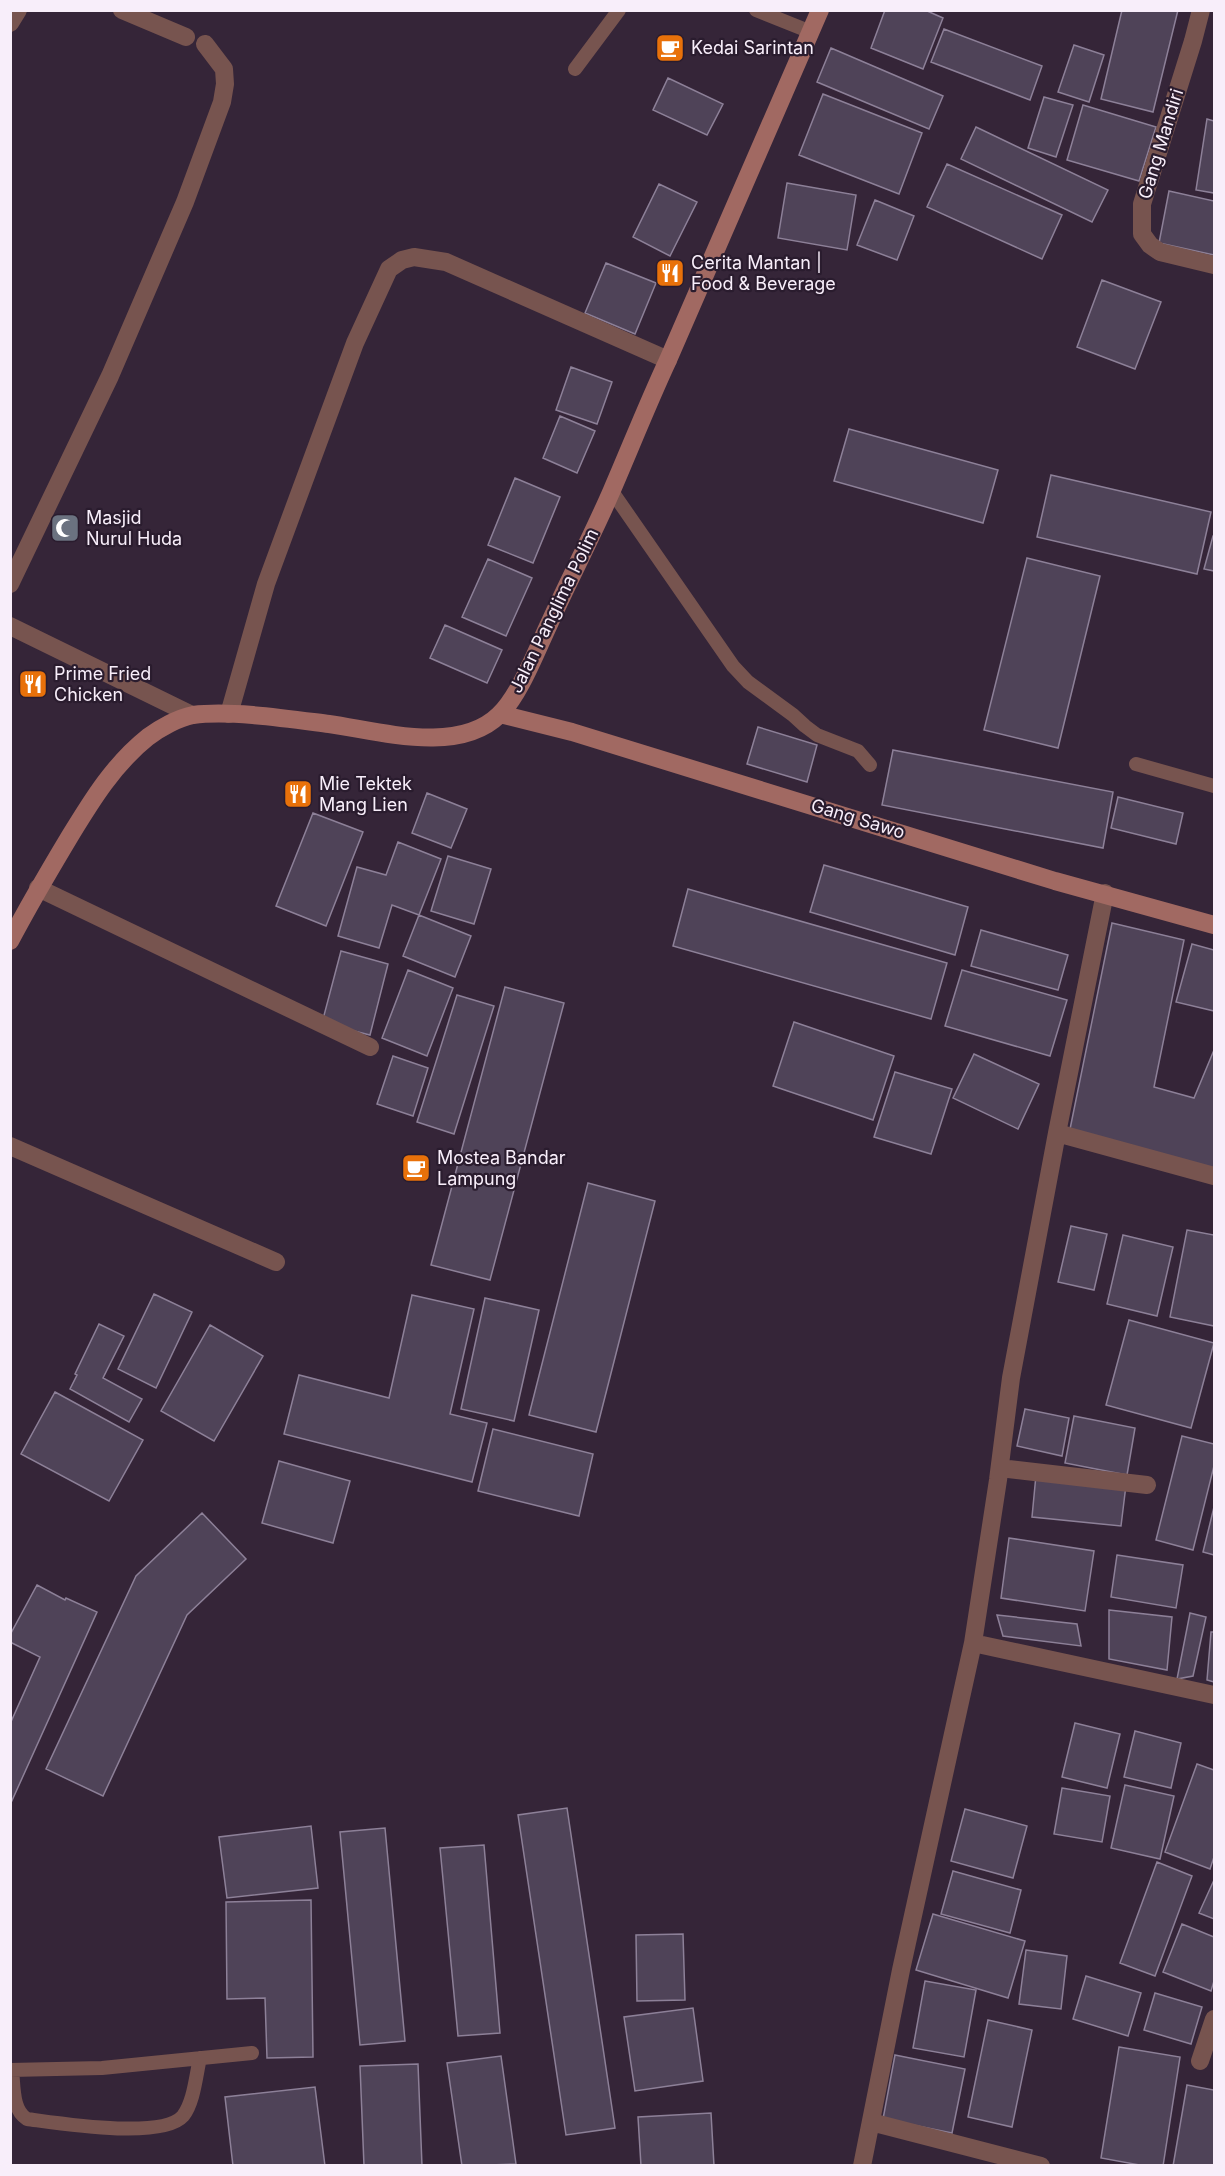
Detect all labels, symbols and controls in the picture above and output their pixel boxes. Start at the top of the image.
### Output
cafe icon: Kedai Sarintan [654,32,686,64]
place label: Kedai Sarintan [691,37,814,58]
street label: Gang Mandiri [1134,86,1187,201]
place label: Cerita Mantan | Food & Beverage [691,251,836,294]
restaurant icon: Cerita Mantan | Food & Beverage [654,257,686,289]
place label: Masjid Nurul Huda [86,507,182,549]
mosque icon: Masjid Nurul Huda [49,512,81,544]
street label: Jalan Panglima Polim [505,525,602,696]
place label: Prime Fried Chicken [54,663,151,705]
restaurant icon: Prime Fried Chicken [17,668,49,700]
place label: Mie Tektek Mang Lien [319,773,412,815]
restaurant icon: Mie Tektek Mang Lien [282,778,314,810]
street label: Gang Sawo [809,794,908,843]
place label: Mostea Bandar Lampung [437,1147,566,1189]
cafe icon: Mostea Bandar Lampung [400,1152,432,1184]

